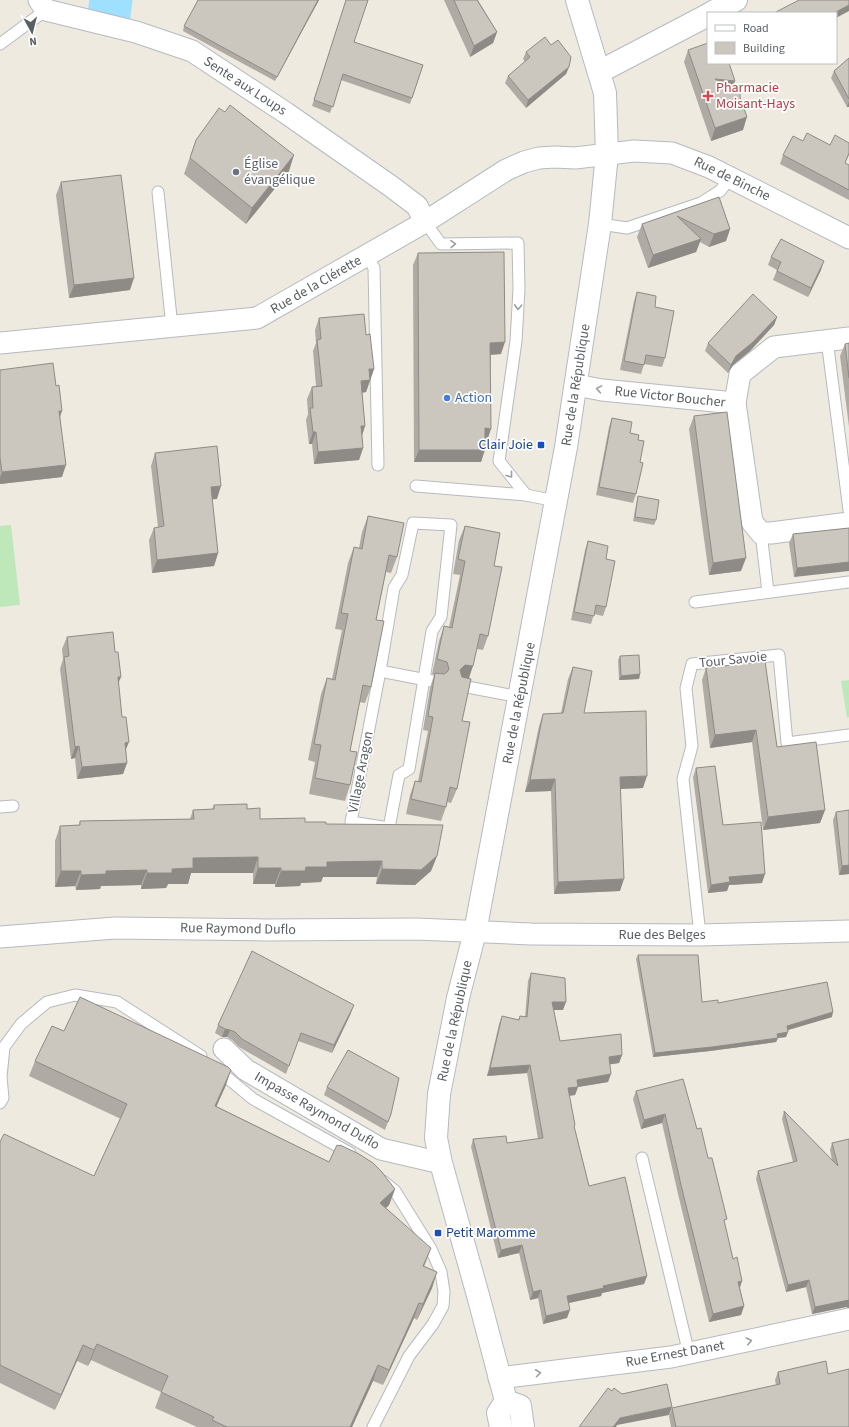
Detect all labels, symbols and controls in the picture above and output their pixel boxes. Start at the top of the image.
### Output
north arrow [12,12,52,52]
legend [707,12,837,64]
text: Road [743,20,769,37]
text: N [29,34,38,49]
text: Building [743,40,785,57]
street label: Sente aux Loups [199,52,291,120]
place label: Pharmacie Moisant-Hays [716,78,795,114]
marker: Pharmacie Moisant-Hays [703,91,713,101]
street label: Rue de Binche [690,152,774,206]
place label: Église évangélique [244,154,315,190]
marker: Église évangélique [231,167,241,177]
one-way arrow [450,240,456,248]
street label: Rue de la Clérette [267,251,365,319]
one-way arrow [513,304,522,310]
street label: Rue de la République [556,322,596,448]
street label: Rue Victor Boucher [614,381,727,413]
one-way arrow [596,385,602,394]
place label: Action [455,388,492,408]
marker: Action [442,393,452,403]
place label: Clair Joie [479,435,533,455]
marker: Clair Joie [536,440,546,450]
one-way arrow [505,470,512,477]
street label: Rue de la République [497,640,541,766]
street label: Tour Savoie [698,646,768,674]
street label: Village Aragon [343,729,379,815]
street label: Rue Raymond Duflo [180,918,296,940]
street label: Rue des Belges [618,925,706,945]
street label: Rue de la République [432,958,478,1083]
street label: Impasse Raymond Duflo [251,1067,383,1155]
place label: Petit Maromme [446,1223,536,1243]
marker: Petit Maromme [433,1228,443,1238]
street label: Rue Ernest Danet [624,1335,726,1373]
one-way arrow [746,1337,753,1345]
one-way arrow [535,1369,541,1378]

